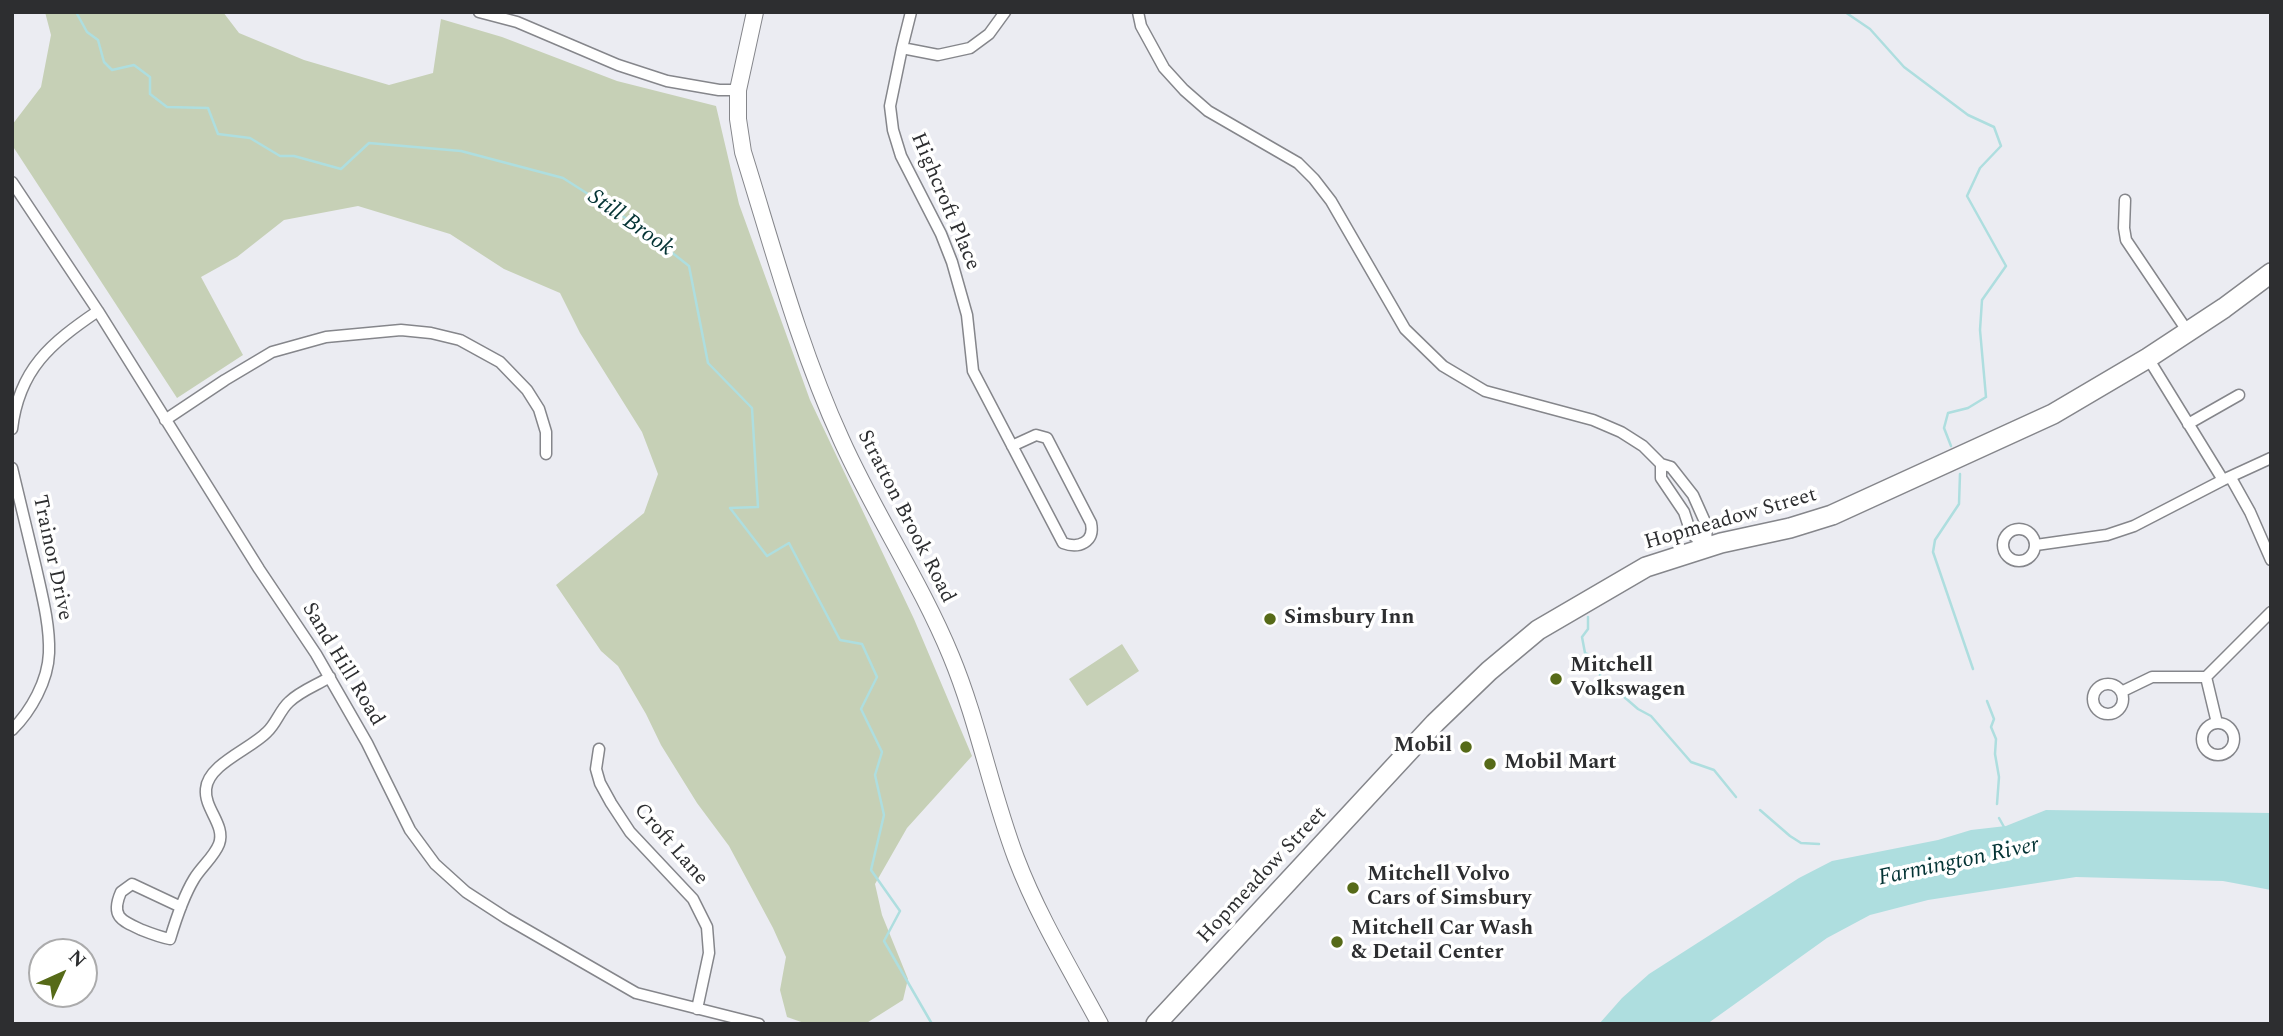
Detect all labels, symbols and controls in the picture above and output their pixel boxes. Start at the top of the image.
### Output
street label: Highcroft Place [904,130,984,274]
water label: Still Brook [582,184,678,264]
street label: Stratton Brook Road [850,426,960,608]
street label: Hopmeadow Street [1642,483,1820,557]
street label: Trainor Drive [25,493,77,623]
street label: Sand Hill Road [295,599,389,731]
place label: Simsbury Inn [1284,606,1415,632]
marker: Simsbury Inn [1262,611,1278,627]
place label: Mitchell Volkswagen [1570,654,1685,704]
marker: Mitchell Volkswagen [1548,671,1564,687]
place label: Mobil [1394,734,1452,760]
marker: Mobil [1458,739,1474,755]
place label: Mobil Mart [1504,751,1616,777]
marker: Mobil Mart [1482,756,1498,772]
street label: Croft Lane [627,799,713,891]
street label: Hopmeadow Street [1193,802,1333,950]
water label: Farmington River [1876,832,2042,894]
place label: Mitchell Volvo Cars of Simsbury [1367,863,1531,913]
marker: Mitchell Volvo Cars of Simsbury [1345,880,1361,896]
place label: Mitchell Car Wash & Detail Center [1351,917,1533,967]
marker: Mitchell Car Wash & Detail Center [1329,934,1345,950]
north arrow [28,938,98,1008]
text: N [61,943,93,975]

